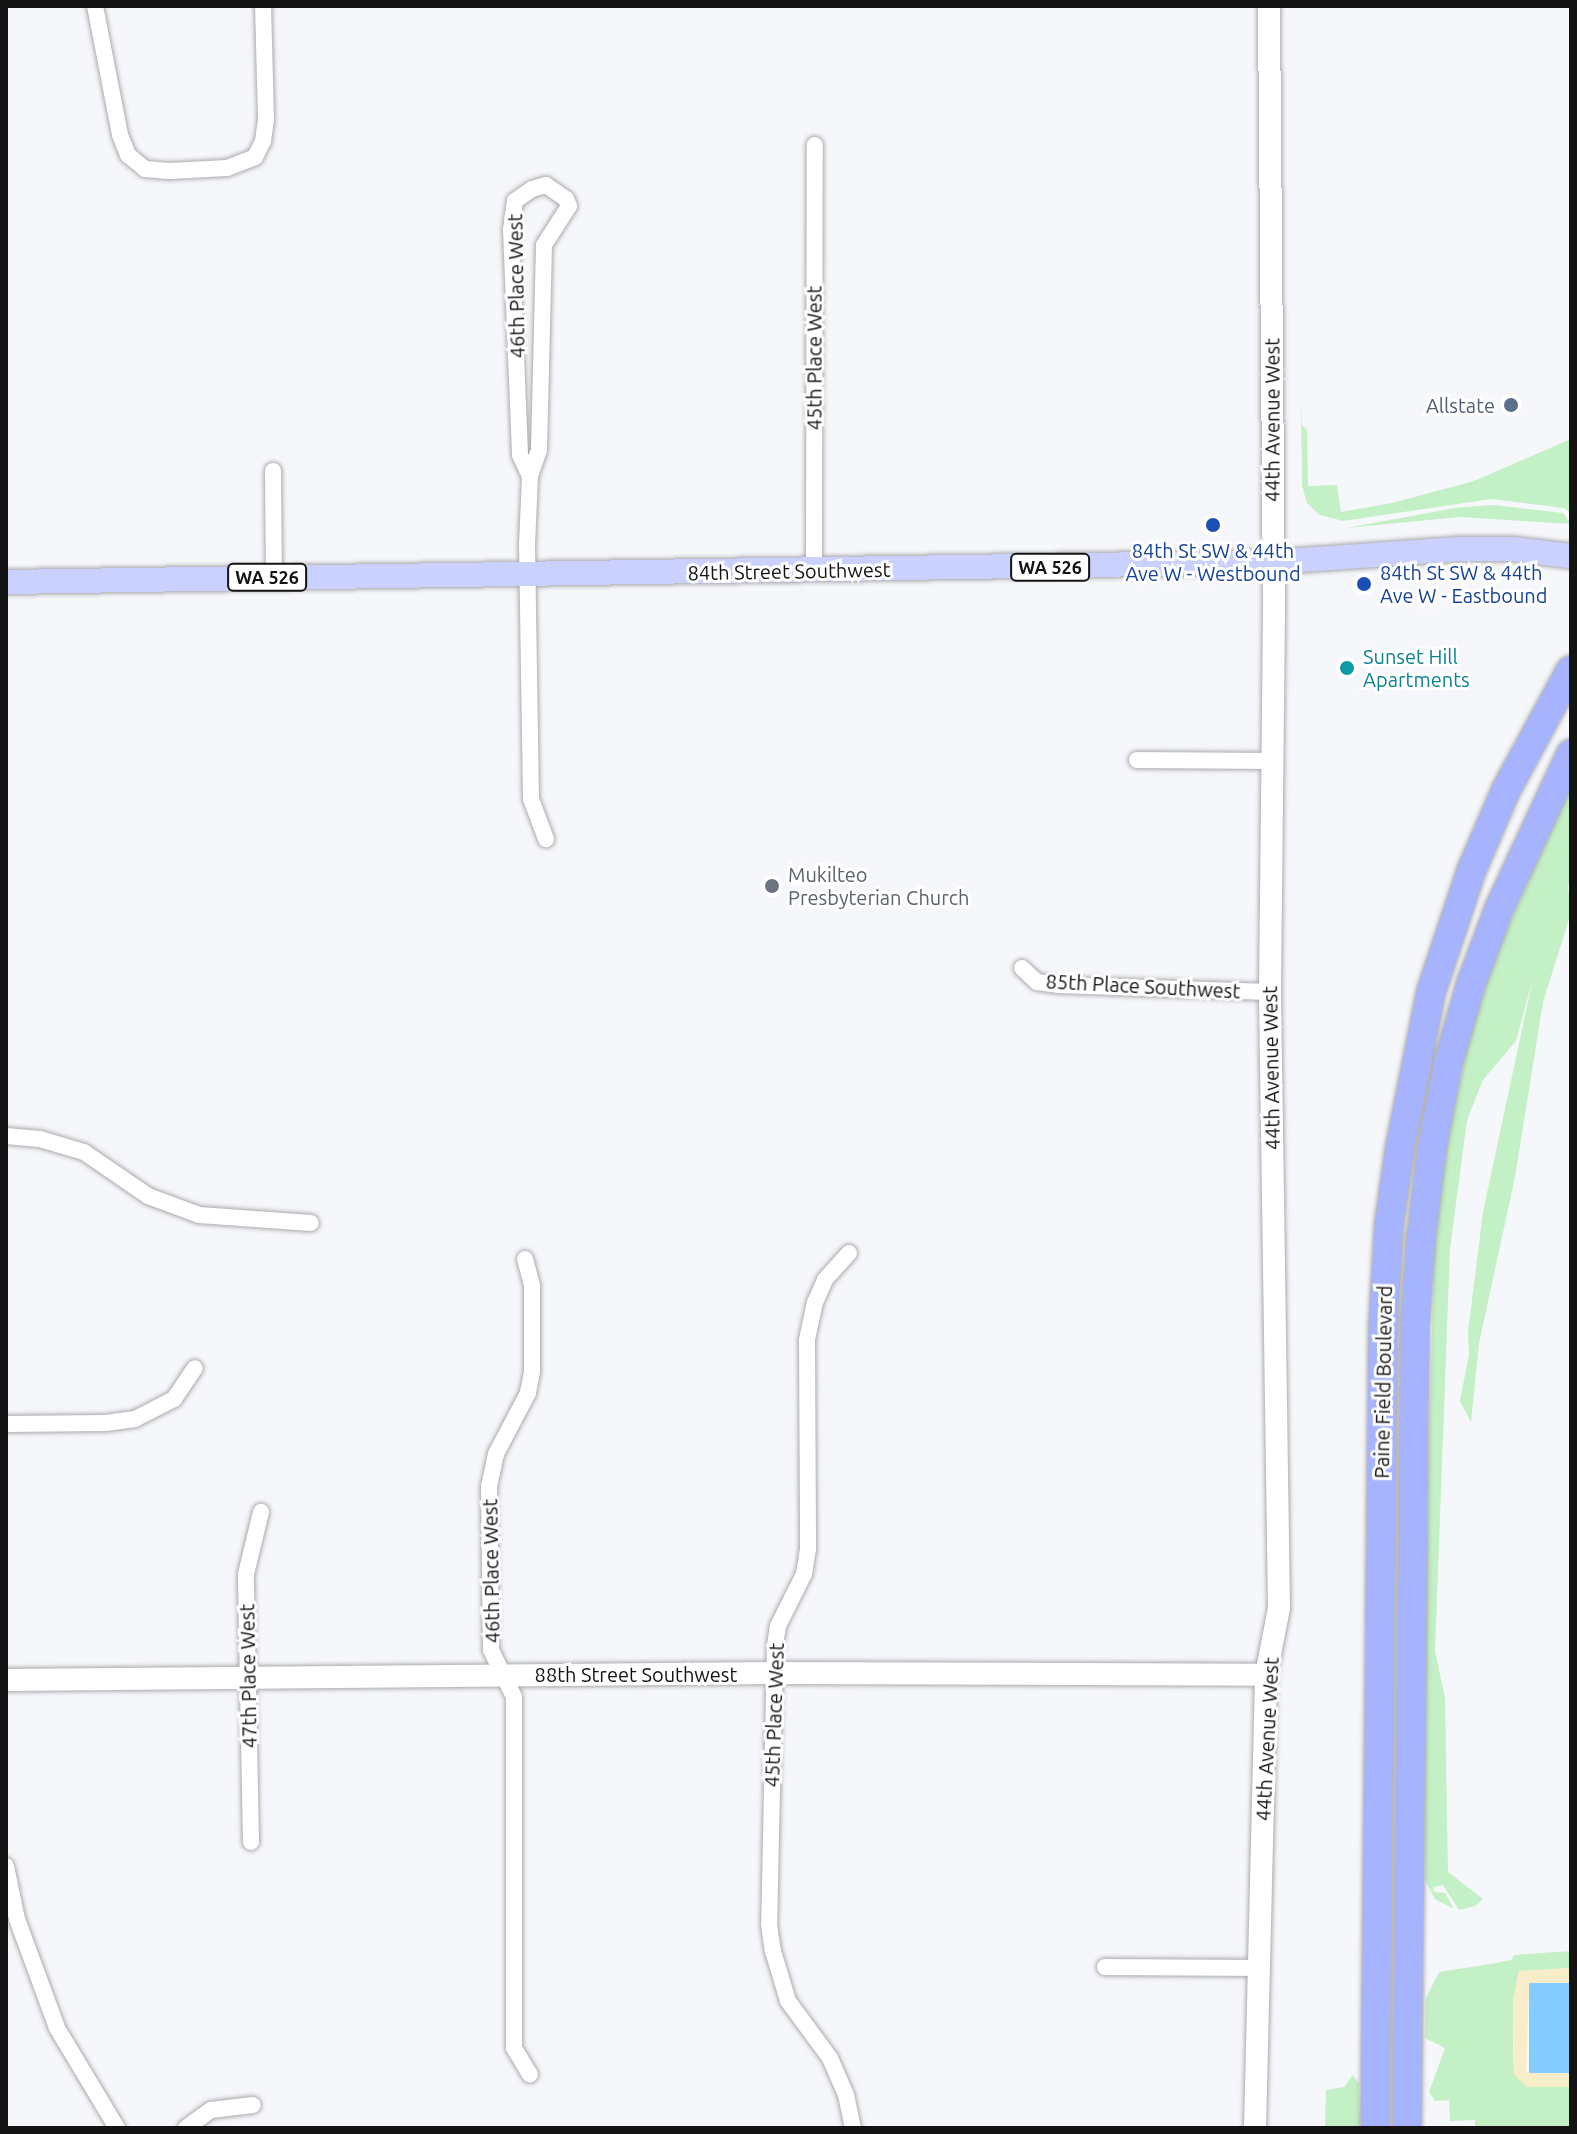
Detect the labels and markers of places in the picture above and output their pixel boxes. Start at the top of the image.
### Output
place label: Allstate [1426,393,1495,417]
marker: Allstate [1502,396,1520,414]
marker: 84th St SW & 44th Ave W - Westbound [1204,516,1222,534]
place label: 84th St SW & 44th Ave W - Westbound [1125,538,1301,585]
place label: 84th St SW & 44th Ave W - Eastbound [1380,560,1547,607]
marker: 84th St SW & 44th Ave W - Eastbound [1355,575,1373,593]
place label: Sunset Hill Apartments [1363,644,1470,691]
marker: Sunset Hill Apartments [1338,659,1356,677]
place label: Mukilteo Presbyterian Church [788,862,969,909]
marker: Mukilteo Presbyterian Church [763,877,781,895]

